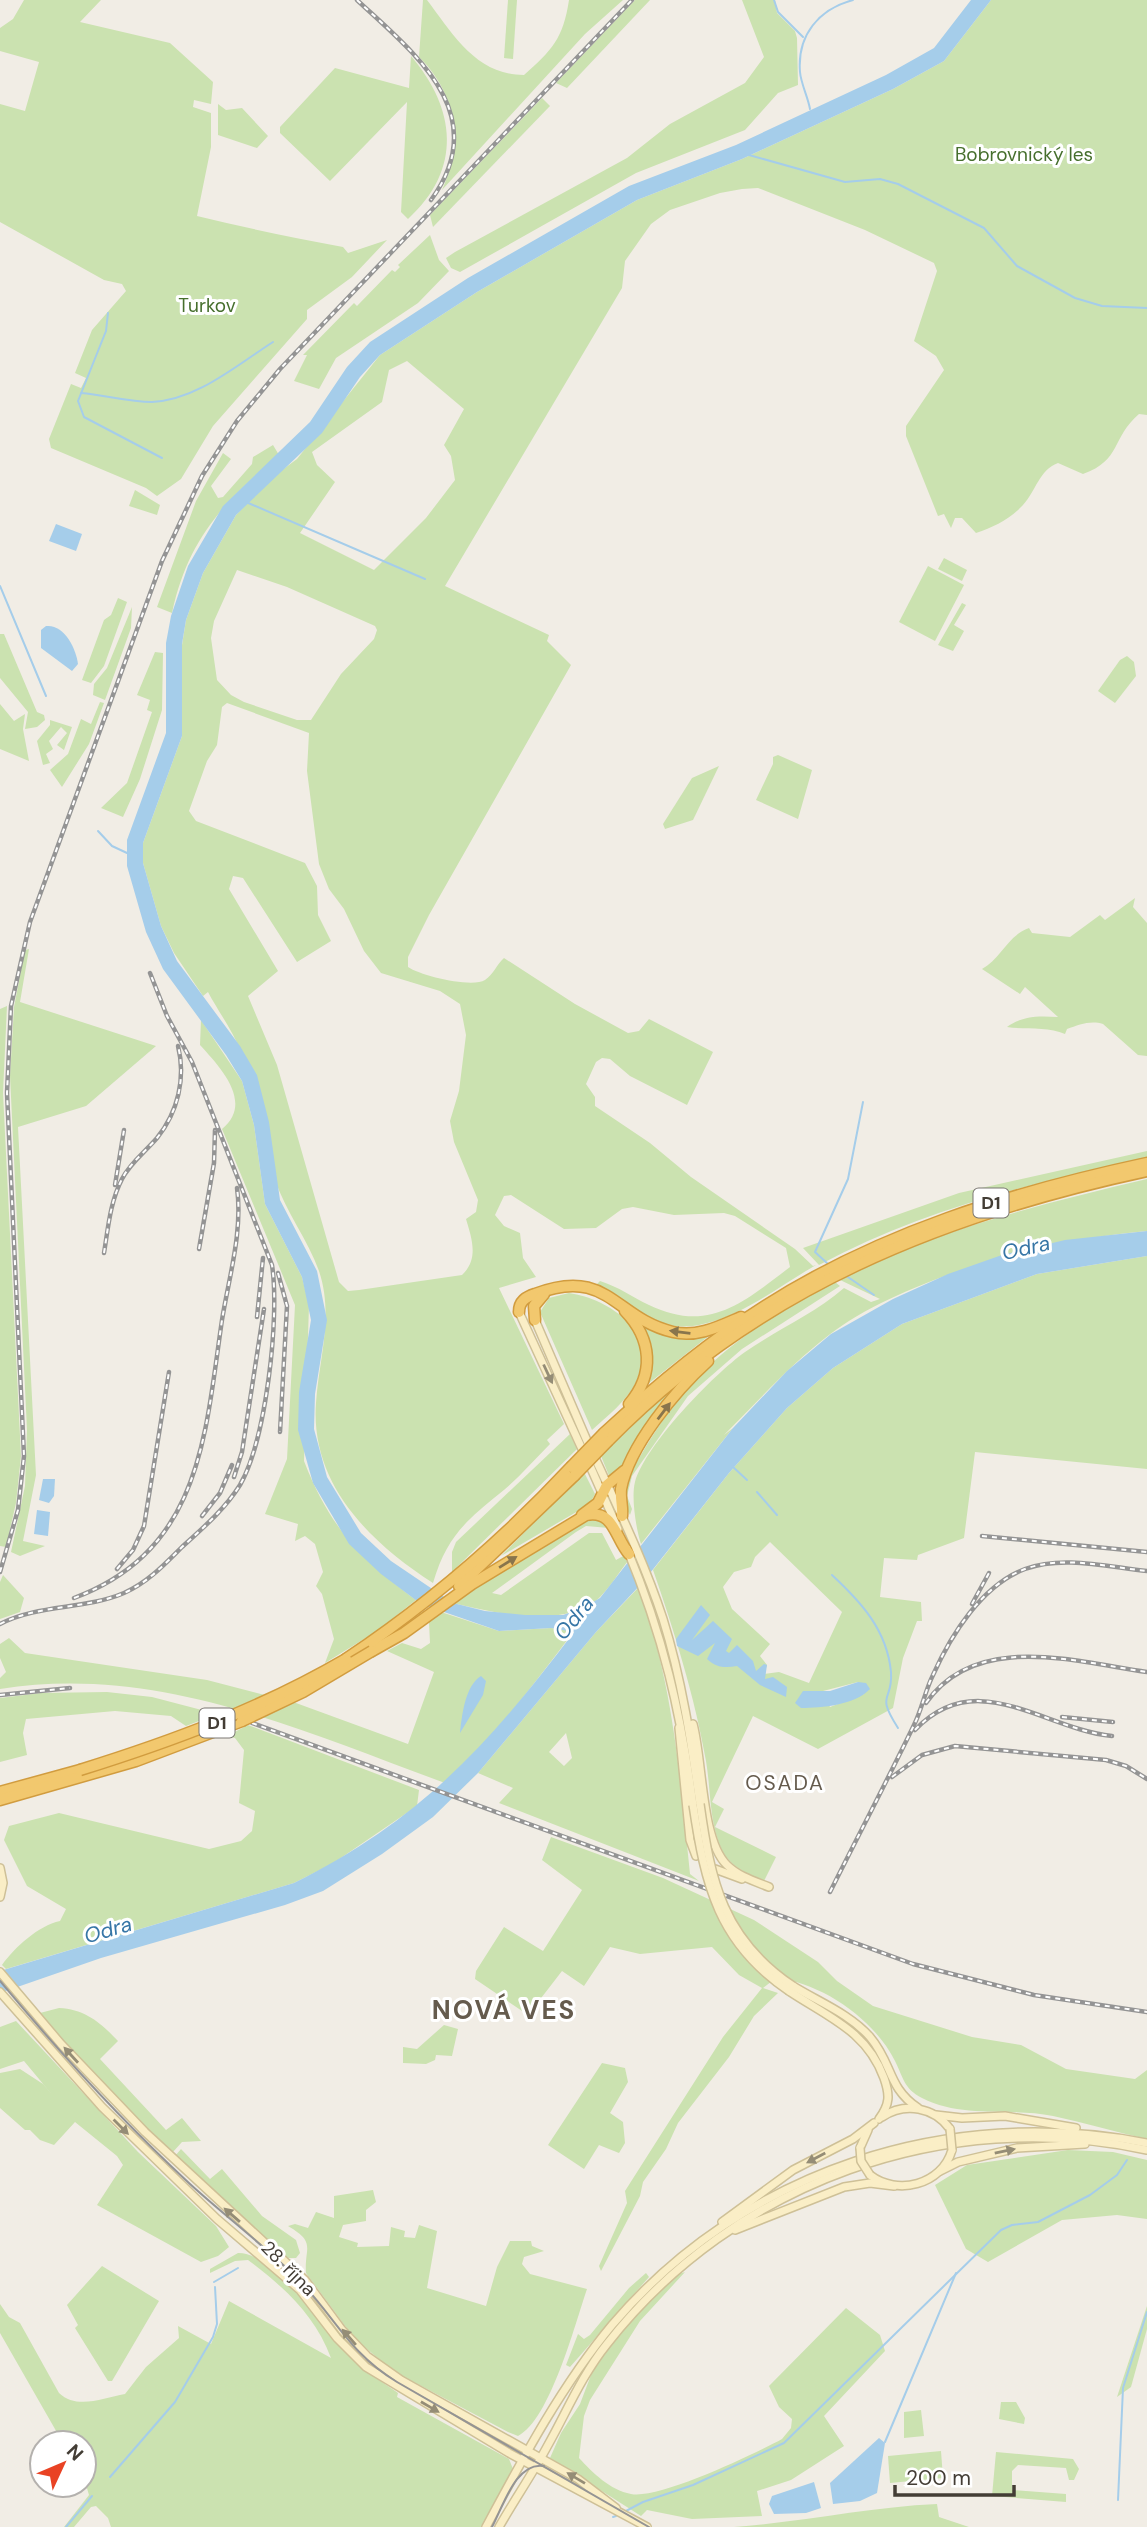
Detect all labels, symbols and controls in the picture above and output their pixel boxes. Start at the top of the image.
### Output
park label: Bobrovnický les [955,142,1093,167]
park label: Turkov [178,293,236,318]
road number: D1 [974,1188,1009,1218]
water label: Odra [999,1229,1053,1267]
one-way arrow [669,1327,691,1338]
one-way arrow [542,1364,554,1384]
one-way arrow [657,1402,671,1420]
one-way arrow [498,1555,518,1568]
water label: Odra [548,1590,600,1646]
road number: D1 [200,1708,234,1738]
district label: OSADA [745,1769,825,1797]
water label: Odra [81,1910,135,1950]
district label: NOVÁ VES [432,1993,576,2027]
one-way arrow [64,2046,79,2063]
one-way arrow [113,2118,129,2135]
one-way arrow [994,2145,1016,2156]
one-way arrow [805,2152,825,2164]
one-way arrow [224,2208,241,2223]
street label: 28. října [256,2235,322,2301]
one-way arrow [341,2329,357,2346]
one-way arrow [420,2400,440,2412]
north arrow [28,2429,98,2499]
text: N [61,2439,89,2466]
scale bar [895,2454,1014,2498]
text: 200 m [906,2464,971,2492]
one-way arrow [566,2472,585,2485]

